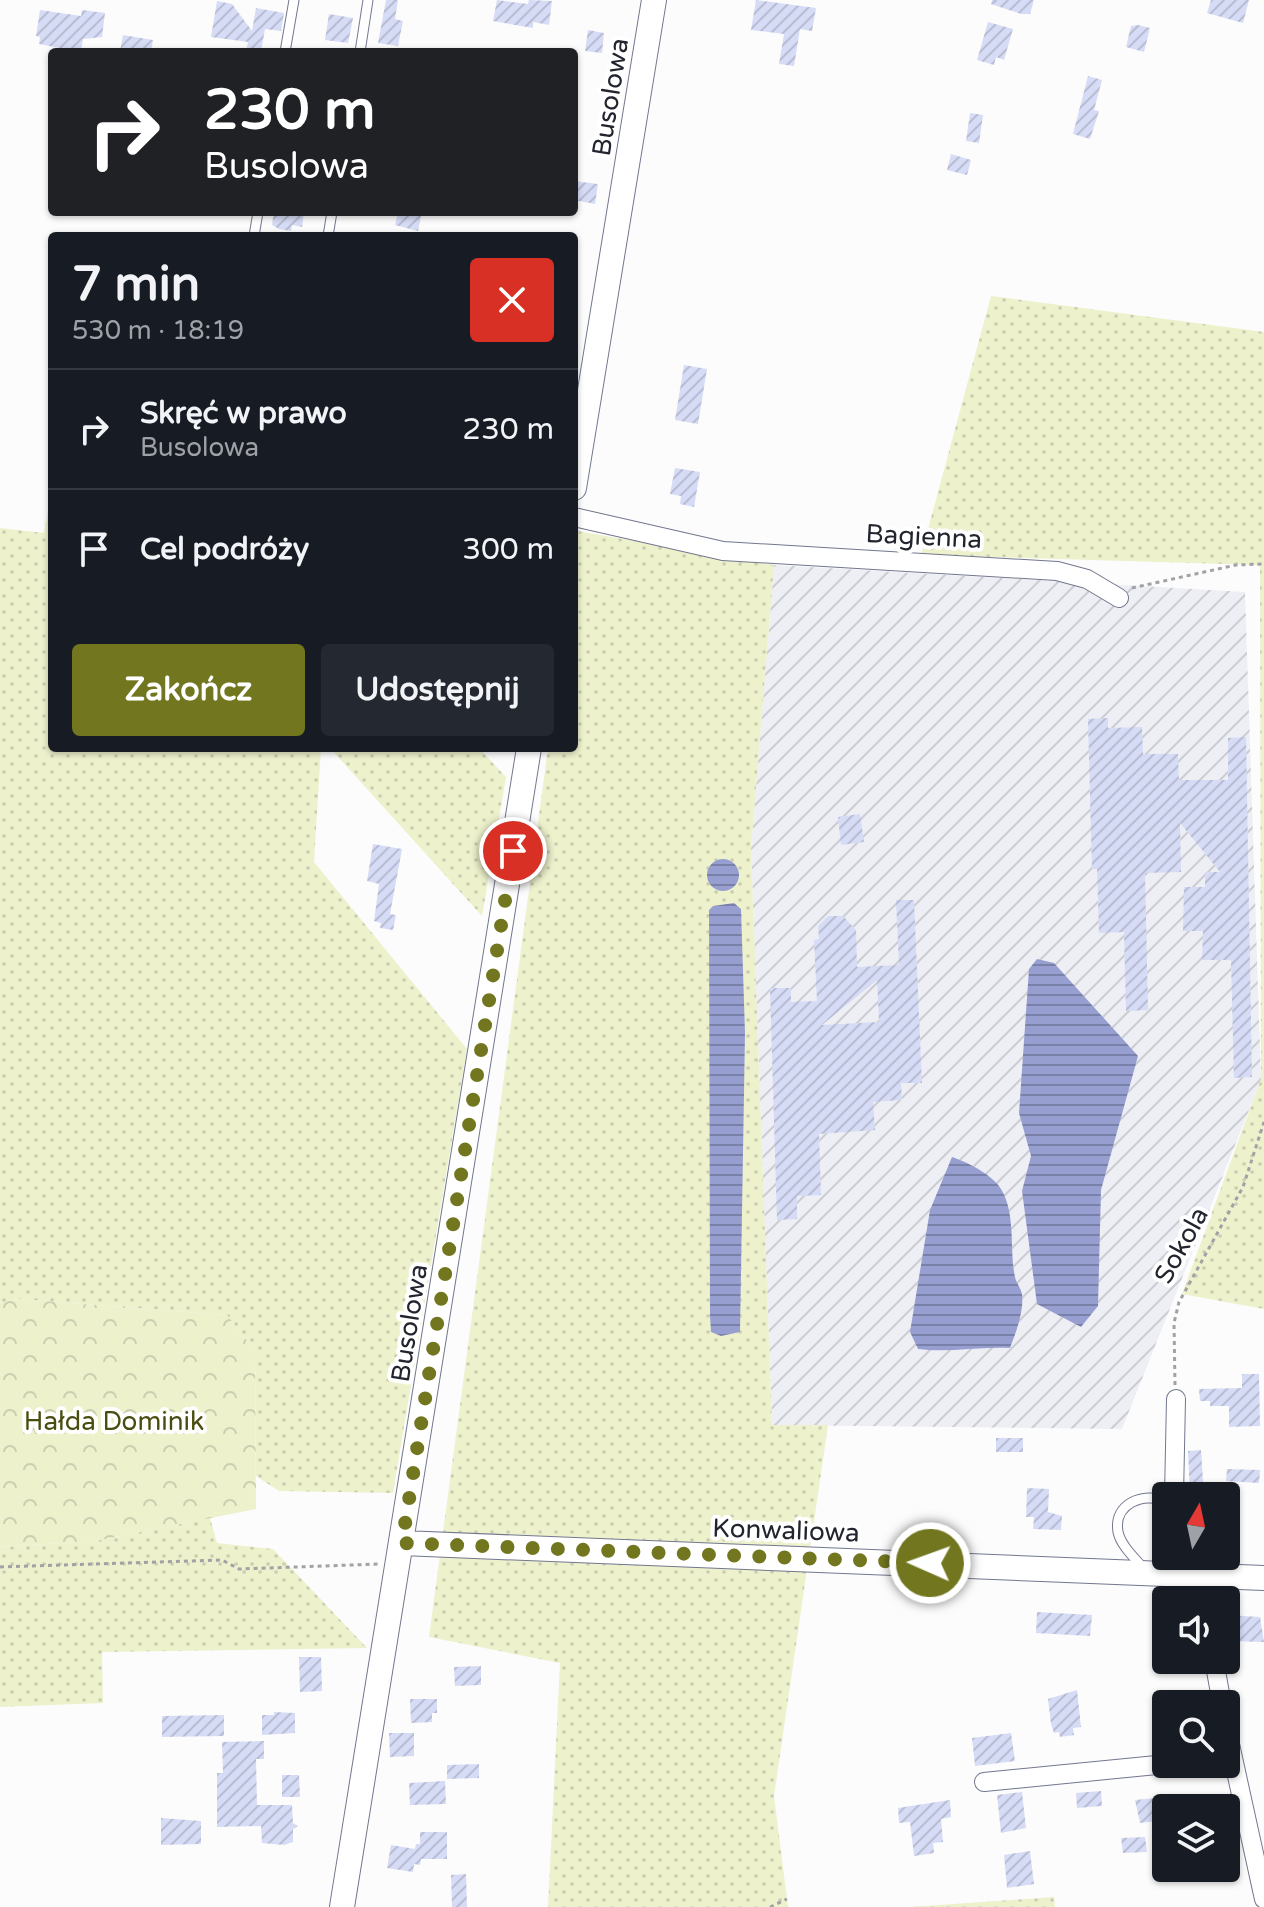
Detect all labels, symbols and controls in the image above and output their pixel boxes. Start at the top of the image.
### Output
street label: Busolowa [586,36,635,158]
text: 230 m [204,77,375,144]
icon: right [72,80,176,184]
text: Busolowa [204,145,369,188]
text: 7 min [72,256,200,314]
button: close [470,258,554,342]
text: 530 m · 18:19 [72,315,244,346]
text: Skręć w prawo [140,395,347,432]
icon: right [72,407,116,451]
text: 230 m [462,411,554,448]
text: Busolowa [140,432,259,463]
street label: Bagienna [865,518,983,555]
icon: arrive [72,527,116,571]
text: Cel podróży [140,531,309,568]
text: 300 m [462,531,554,568]
button: Zakończ [72,644,305,736]
button: Udostępnij [321,644,554,736]
pin [479,817,547,885]
icon: arrive [491,829,535,873]
street label: Sokola [1148,1202,1215,1289]
street label: Busolowa [385,1262,434,1384]
park label: Hałda Dominik [24,1406,204,1437]
north arrow [1152,1482,1240,1570]
map controls [1152,1482,1240,1882]
street label: Konwaliowa [712,1512,860,1549]
position arrow [888,1521,972,1605]
button: sound [1152,1586,1240,1674]
button: search [1152,1690,1240,1778]
button: layers [1152,1794,1240,1882]

